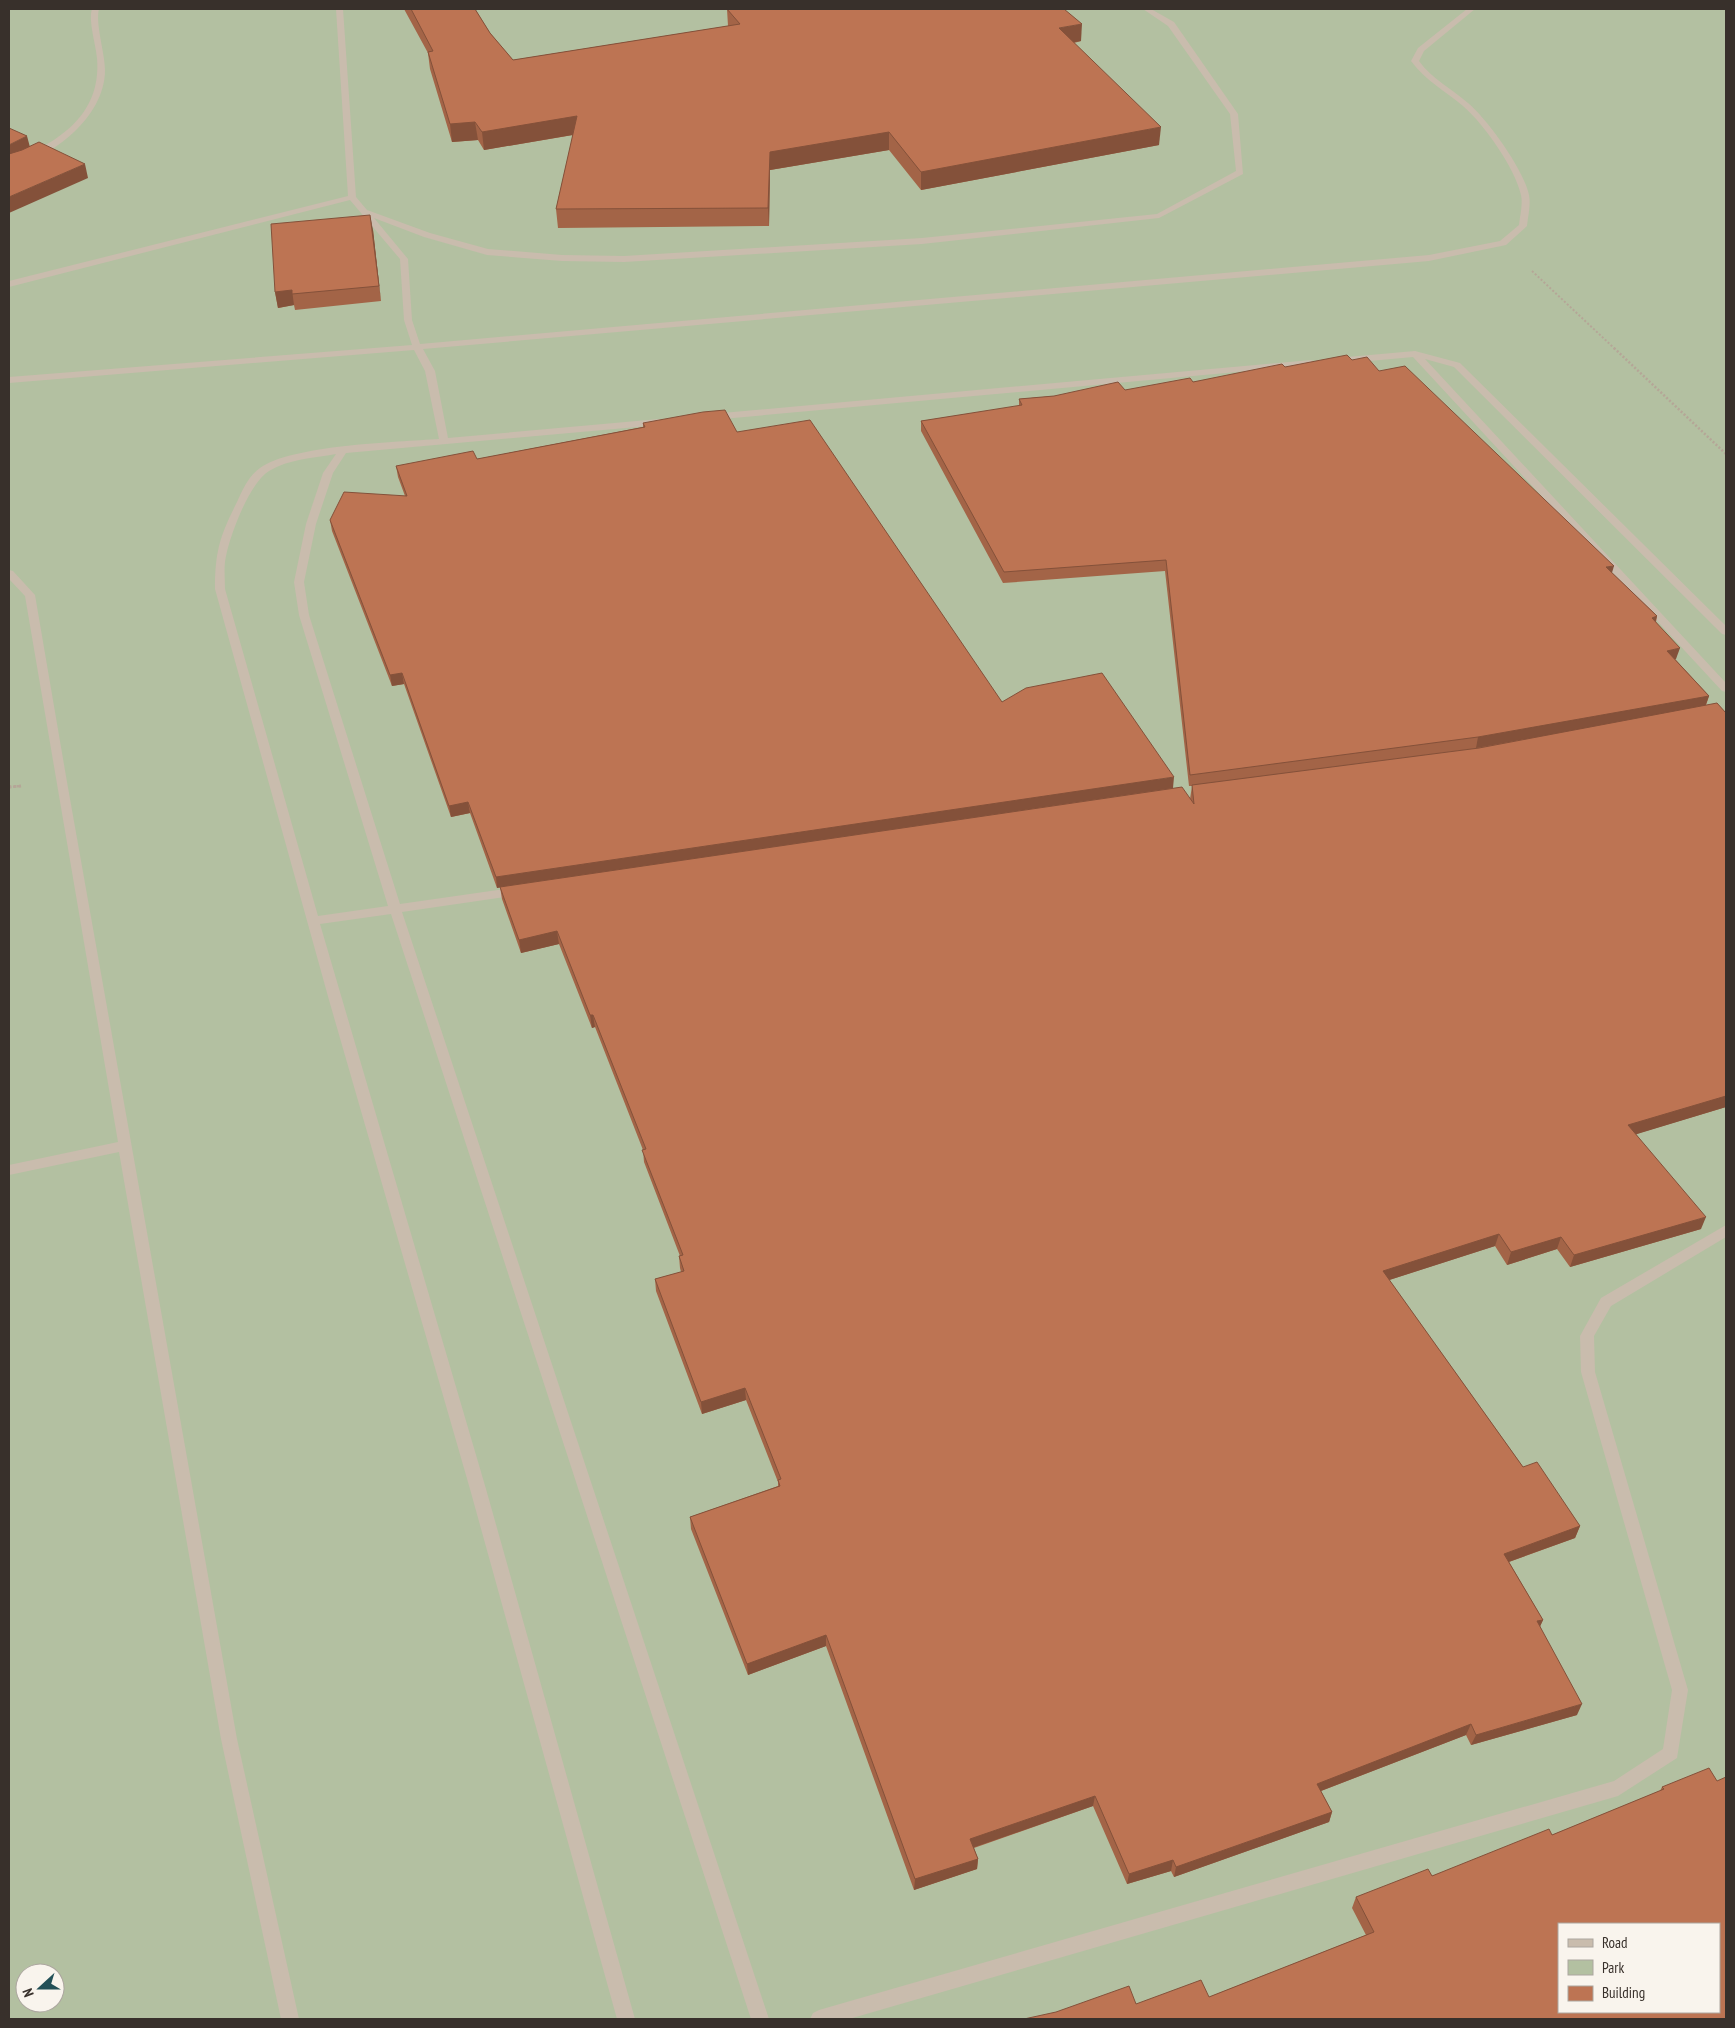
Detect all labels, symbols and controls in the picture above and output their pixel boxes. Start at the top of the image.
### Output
legend [1558,1923,1720,2013]
text: Road [1602,1933,1628,1952]
text: Park [1602,1958,1624,1977]
north arrow [15,1963,65,2013]
text: Building [1602,1983,1645,2002]
text: N [18,1986,38,1999]

